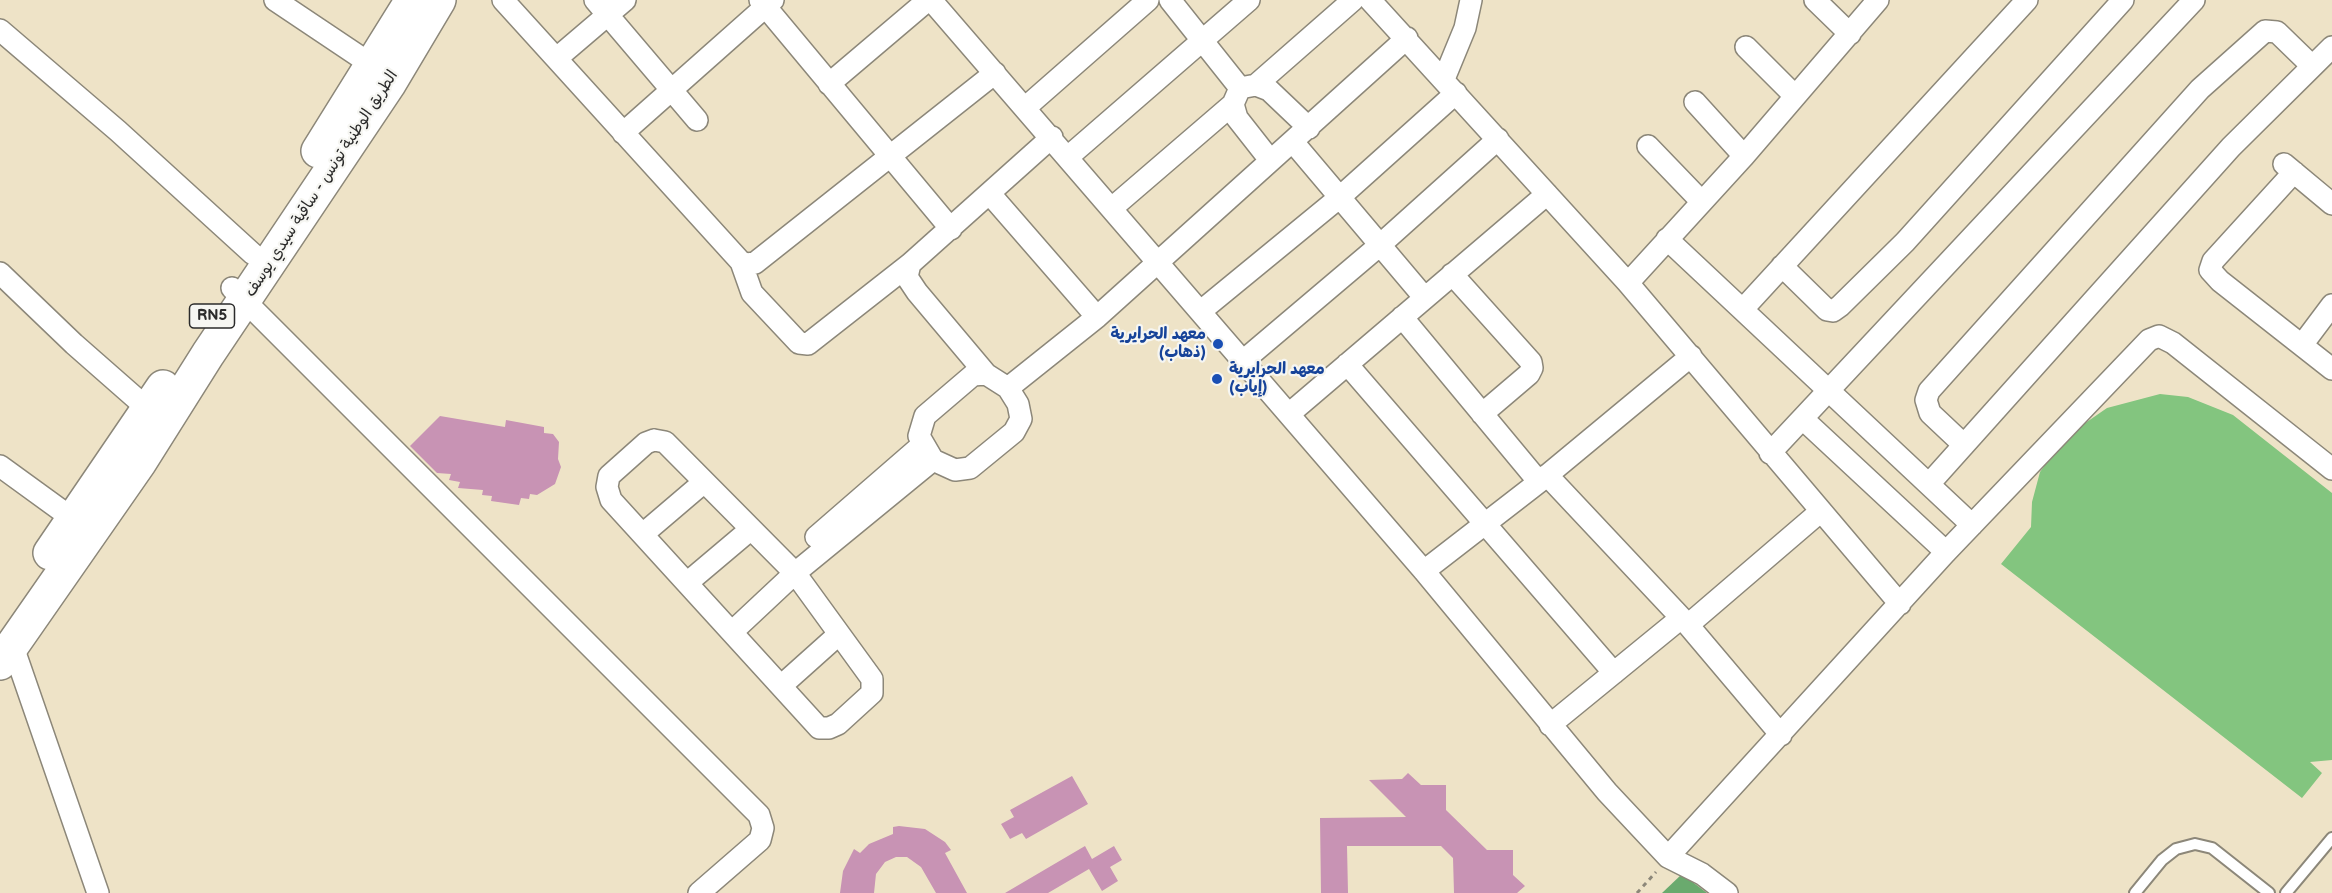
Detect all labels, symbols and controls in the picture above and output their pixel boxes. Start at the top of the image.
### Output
street label: الطريق الوطنية تونس - ساقية سيدي يوسف [241,67,403,301]
road number: RN5 [190,304,234,328]
place label: معهد الحرايرية (ذهاب) [1110,325,1206,363]
marker: معهد الحرايرية (ذهاب) [1211,337,1225,351]
place label: معهد الحرايرية (إياب) [1229,360,1325,398]
marker: معهد الحرايرية (إياب) [1210,372,1224,386]

